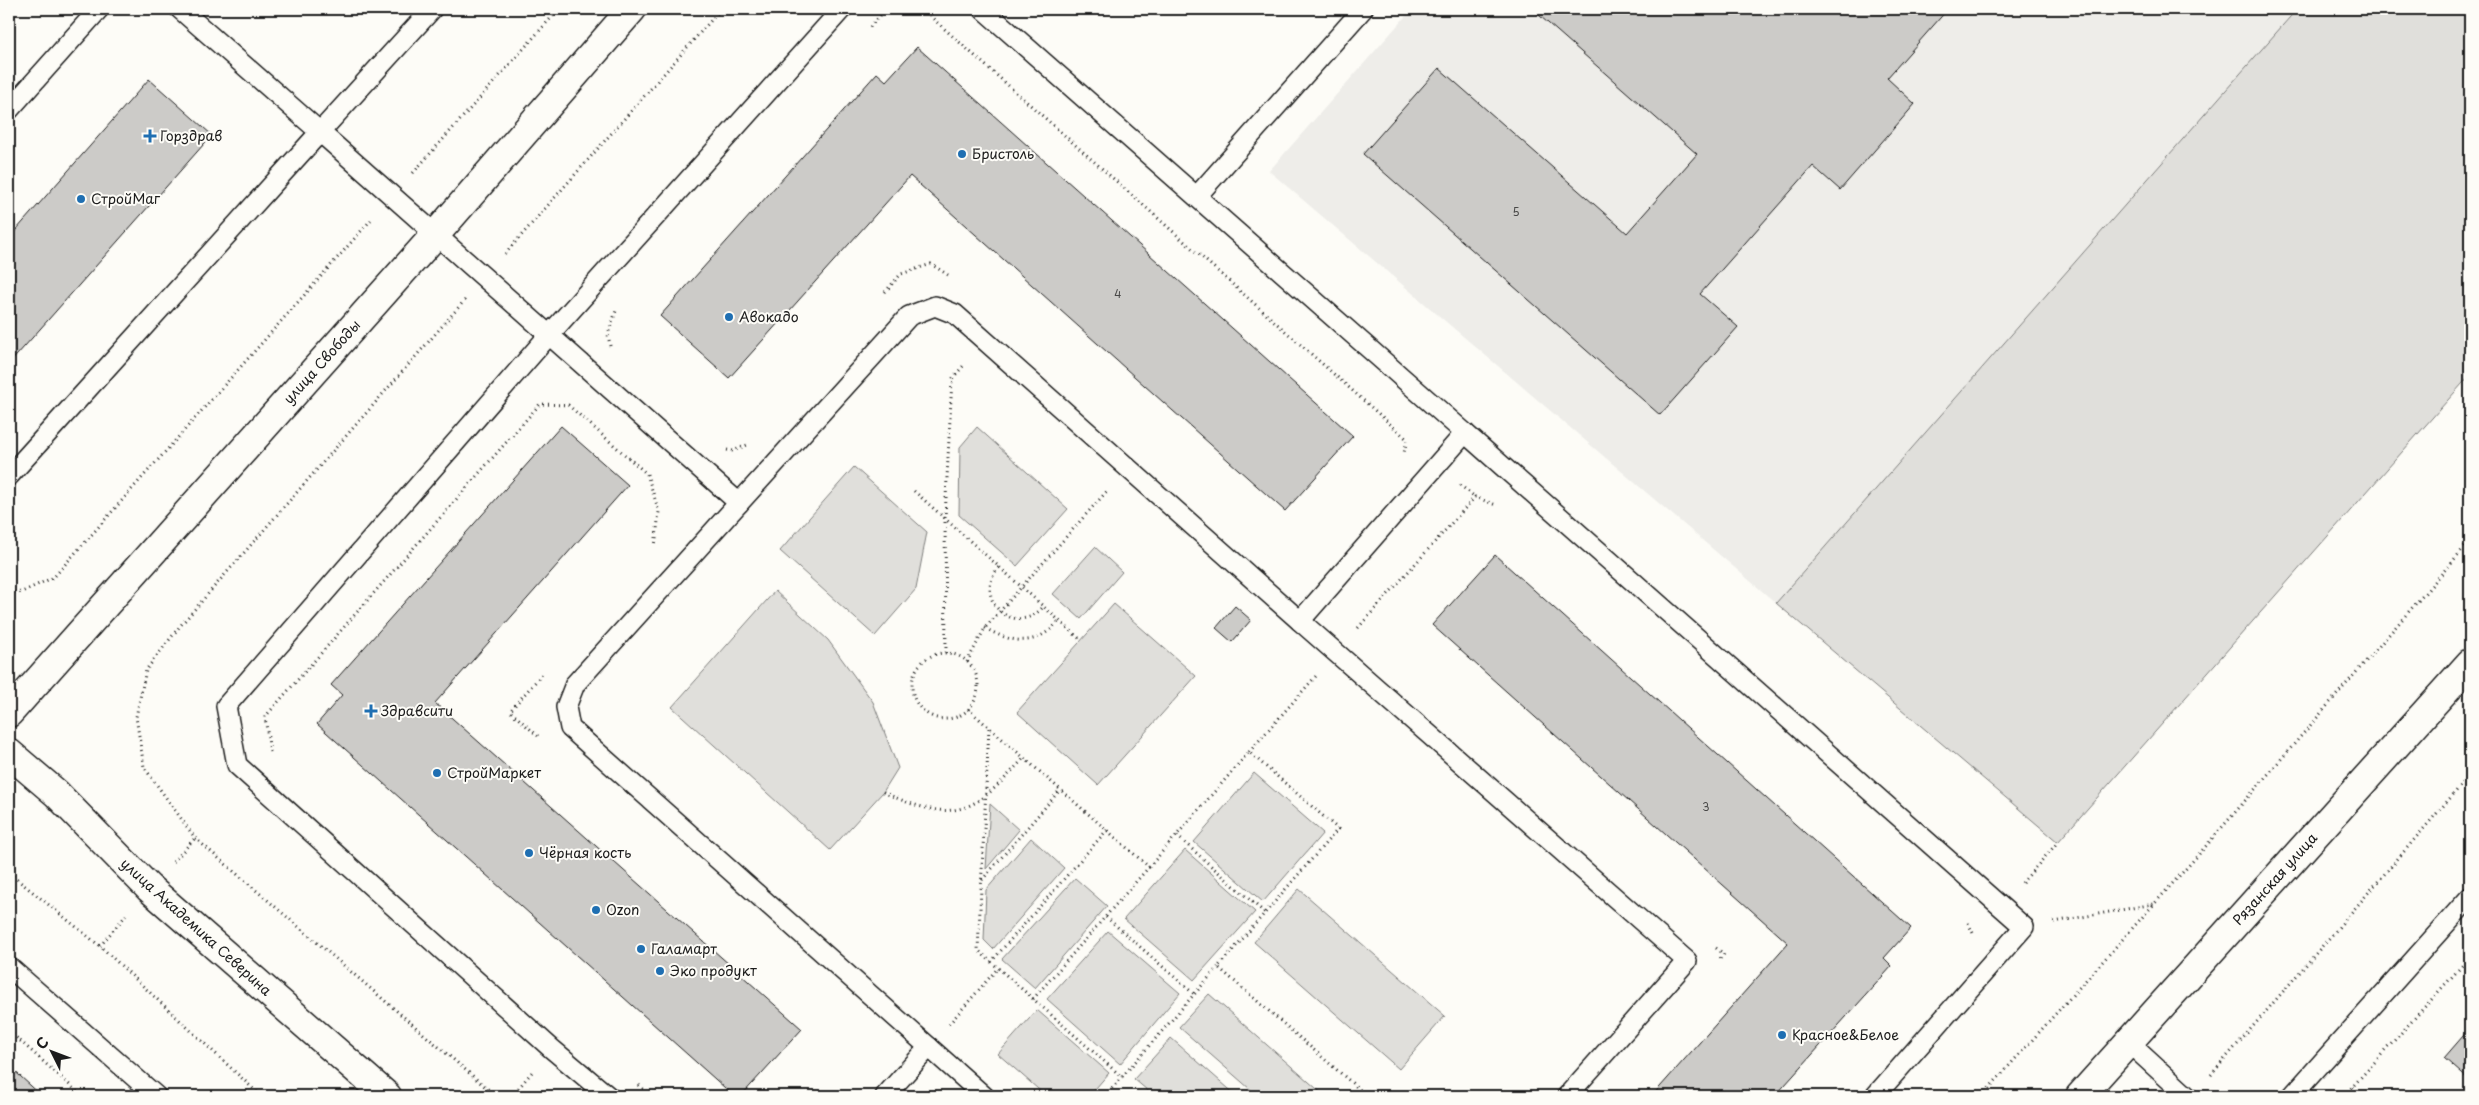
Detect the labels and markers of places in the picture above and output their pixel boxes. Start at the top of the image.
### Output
place label: Горздрав [160,125,222,146]
marker: Горздрав [144,130,156,142]
place label: Бристоль [972,143,1034,164]
marker: Бристоль [956,148,968,160]
place label: СтройМаг [91,188,161,209]
marker: СтройМаг [75,193,87,205]
place label: Авокадо [739,306,799,327]
marker: Авокадо [723,311,735,323]
place label: Здравсити [380,700,453,721]
marker: Здравсити [365,705,377,717]
place label: СтройМаркет [447,762,541,783]
marker: СтройМаркет [431,767,443,779]
place label: Чёрная кость [539,842,631,863]
marker: Чёрная кость [523,847,535,859]
place label: Ozon [606,899,639,920]
marker: Ozon [590,904,602,916]
place label: Галамарт [651,938,717,959]
marker: Галамарт [635,943,647,955]
place label: Эко продукт [670,960,757,981]
marker: Эко продукт [654,965,666,977]
place label: Красное&Белое [1792,1024,1899,1045]
marker: Красное&Белое [1776,1029,1788,1041]

